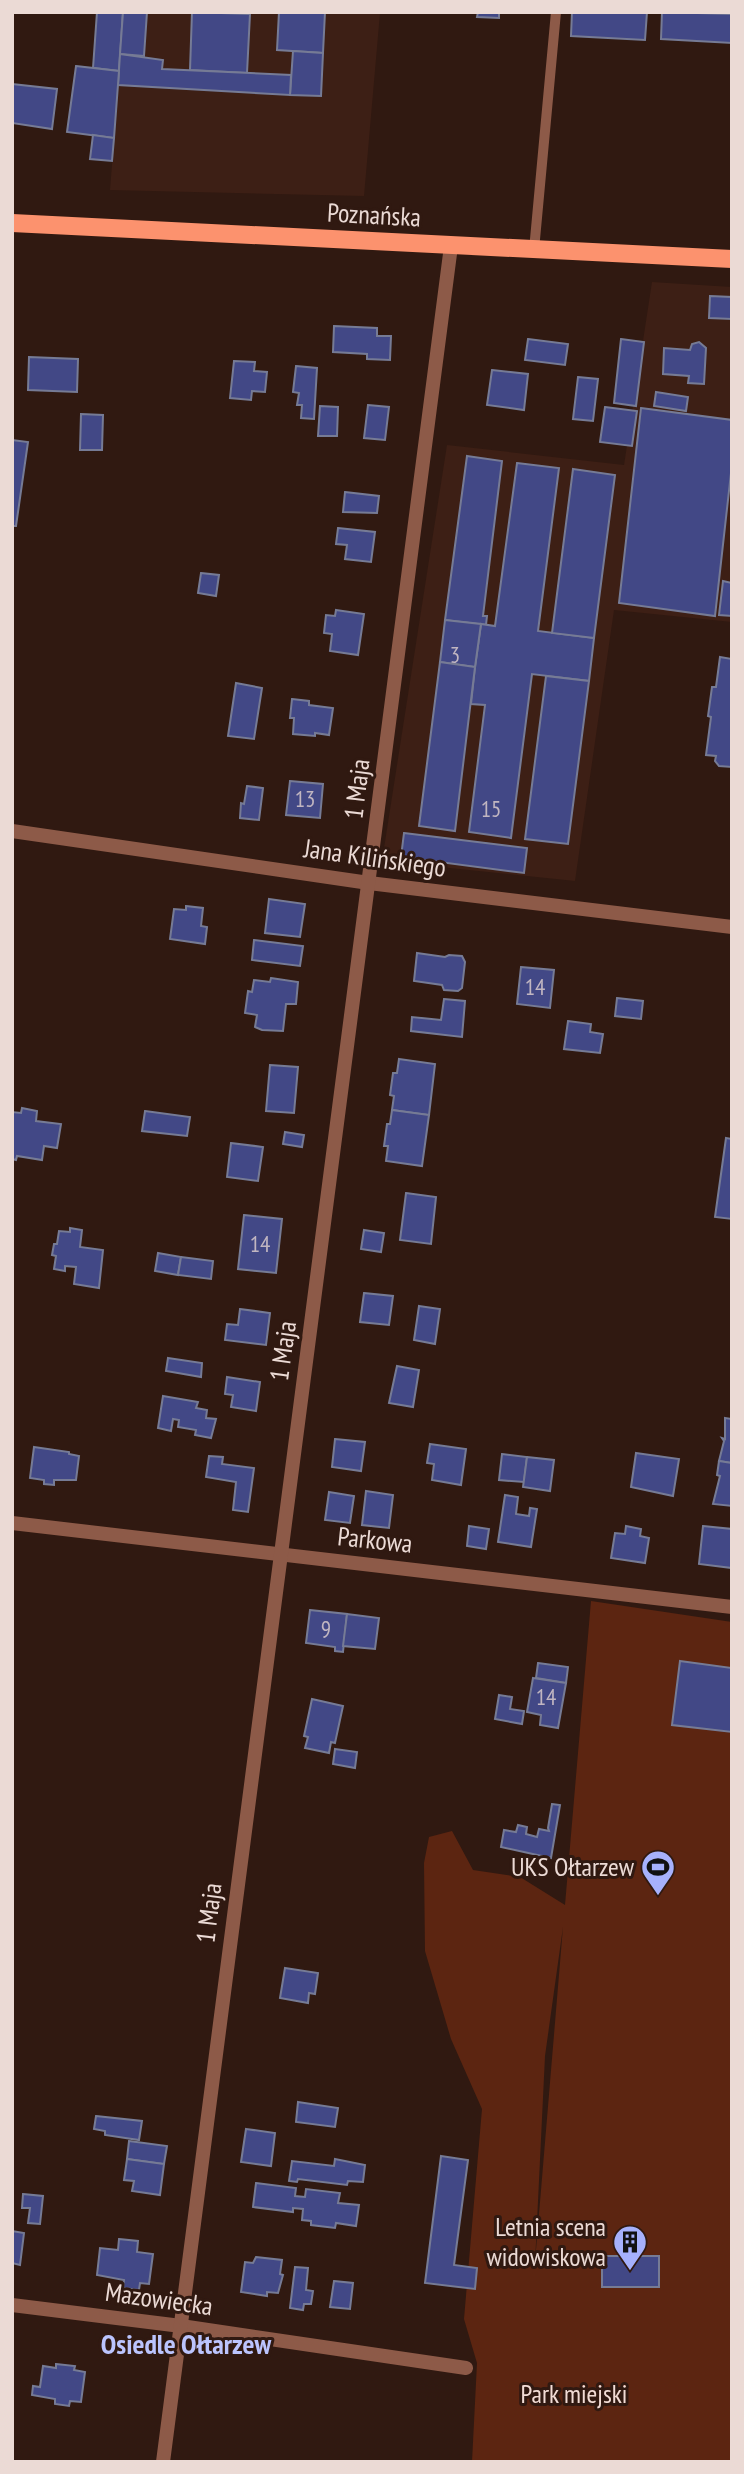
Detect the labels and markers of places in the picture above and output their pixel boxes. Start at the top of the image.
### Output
sports icon: UKS Ołtarzew [639,1848,677,1897]
place label: UKS Ołtarzew [511,1850,635,1883]
place label: Letnia scena widowiskowa [486,2210,606,2273]
building icon: Letnia scena widowiskowa [611,2223,649,2272]

